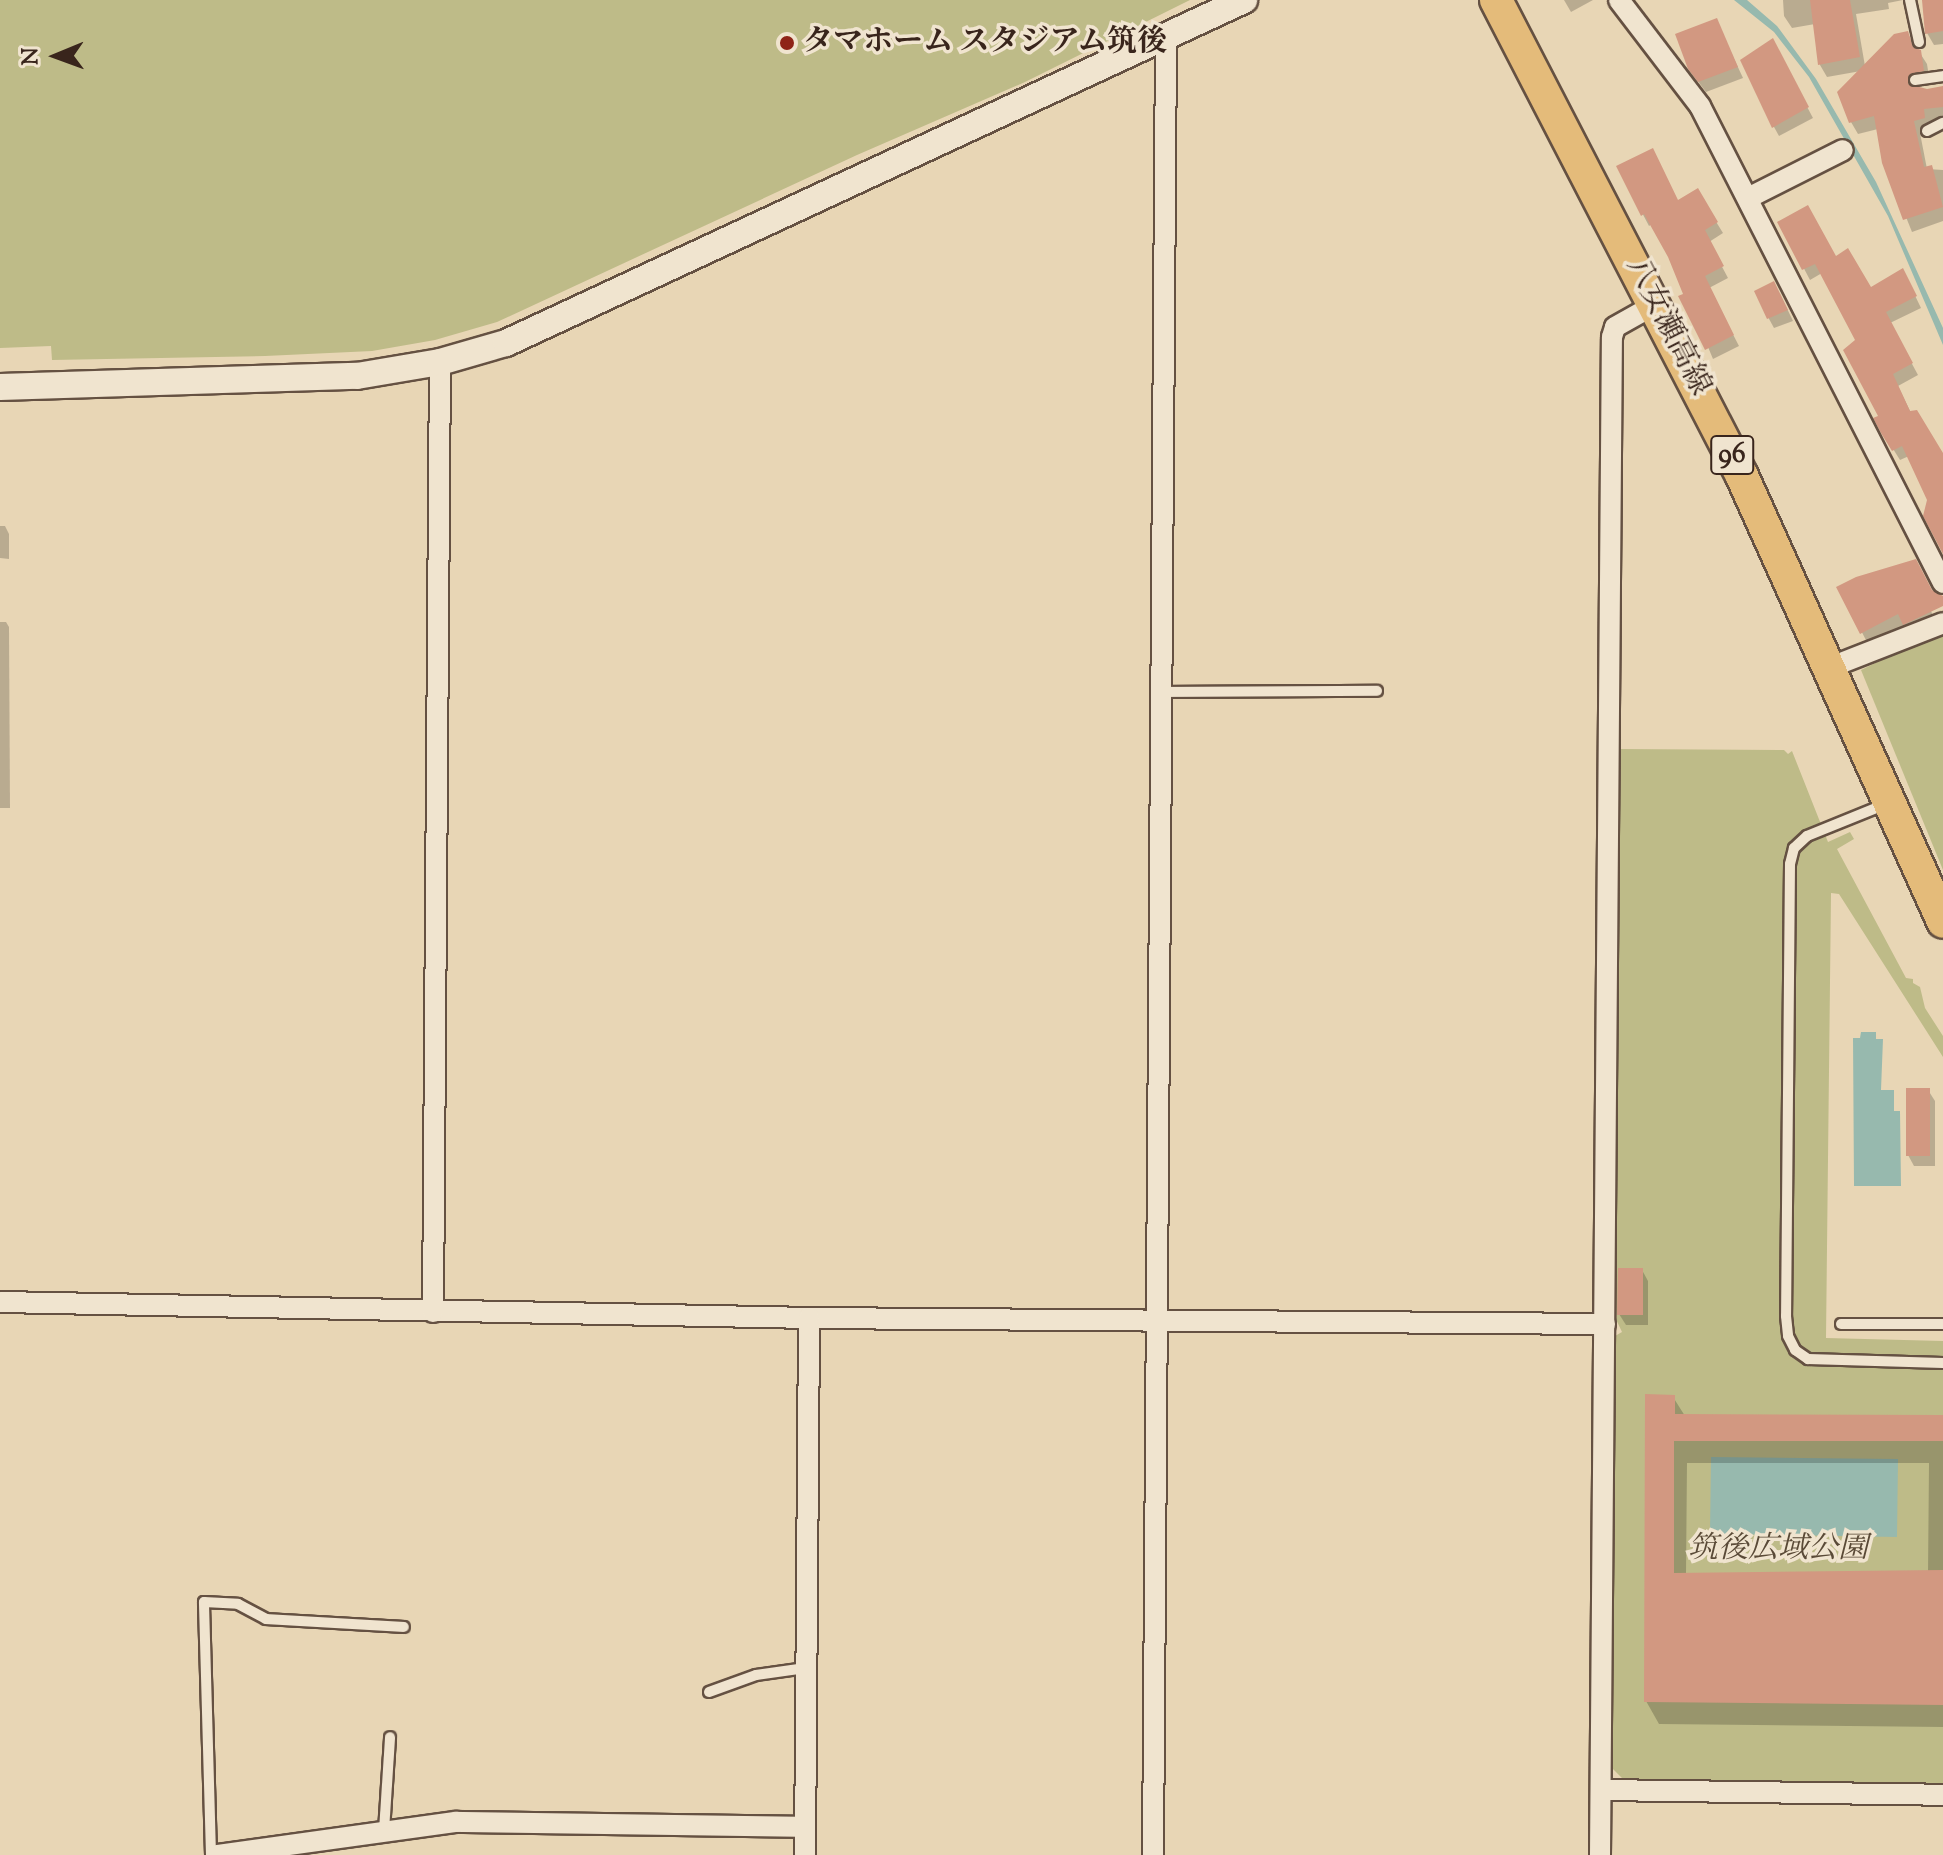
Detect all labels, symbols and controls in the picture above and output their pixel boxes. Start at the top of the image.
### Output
north arrow [16,16,96,96]
place label: タマホーム スタジアム筑後 [803,25,1169,61]
marker: タマホーム スタジアム筑後 [778,34,796,52]
text: N [16,47,48,65]
street label: 八女瀬高線 [1617,252,1717,402]
road number: 96 [1710,431,1754,479]
park label: 筑後広域公園 [1688,1532,1868,1568]

